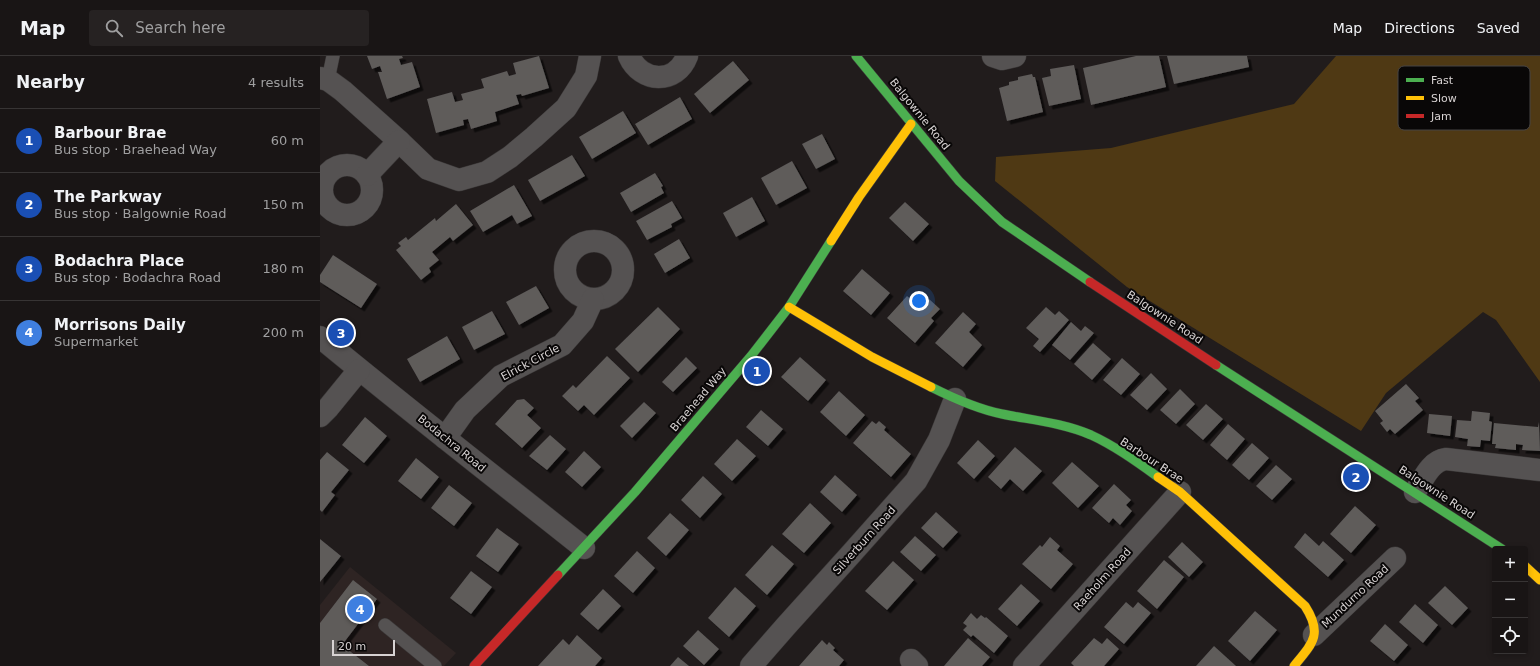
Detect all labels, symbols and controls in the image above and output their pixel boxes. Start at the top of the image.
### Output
search box [89,10,369,46]
text: Map [20,17,65,39]
icon: search [103,17,125,39]
text: Search here [135,19,225,37]
text: Map [1333,20,1362,36]
text: Directions [1384,20,1455,36]
text: Saved [1477,20,1520,36]
legend [1398,66,1530,130]
text: Nearby [16,72,85,92]
text: Fast [1431,74,1454,87]
text: 4 results [248,75,304,90]
street label: Balgownie Road [887,76,952,153]
text: Slow [1431,92,1457,105]
text: Jam [1430,110,1452,123]
text: Barbour Brae [54,124,166,142]
text: 1 [24,133,34,148]
text: 60 m [271,133,304,148]
text: Bus stop · Braehead Way [54,142,217,157]
text: The Parkway [54,188,162,206]
text: 2 [24,197,34,212]
text: 150 m [262,197,304,212]
text: Bus stop · Balgownie Road [54,206,226,221]
text: Bodachra Place [54,252,184,270]
text: 3 [24,261,34,276]
text: 180 m [262,261,304,276]
text: Bus stop · Bodachra Road [54,270,221,285]
street label: Balgownie Road [1124,288,1205,347]
your location [909,291,929,311]
text: Morrisons Daily [54,316,186,334]
pin: 3 [328,318,354,348]
text: 4 [24,325,34,340]
text: 200 m [262,325,304,340]
text: Supermarket [54,334,138,349]
street label: Elrick Circle [499,341,562,383]
pin: 1 [744,356,770,386]
street label: Braehead Way [668,364,729,434]
street label: Bodachra Road [415,412,488,475]
street label: Barbour Brae [1118,435,1186,486]
pin: 2 [1343,462,1369,492]
street label: Balgownie Road [1396,463,1477,522]
street label: Silverburn Road [830,504,898,577]
street label: Raeholm Road [1071,545,1134,613]
map controls [1492,546,1528,654]
button: + [1492,546,1528,582]
street label: Mundurno Road [1319,562,1391,631]
button: − [1492,582,1528,618]
pin: 4 [347,594,373,624]
button: locate [1492,618,1528,654]
scale bar [332,638,395,657]
text: 20 m [338,640,366,653]

